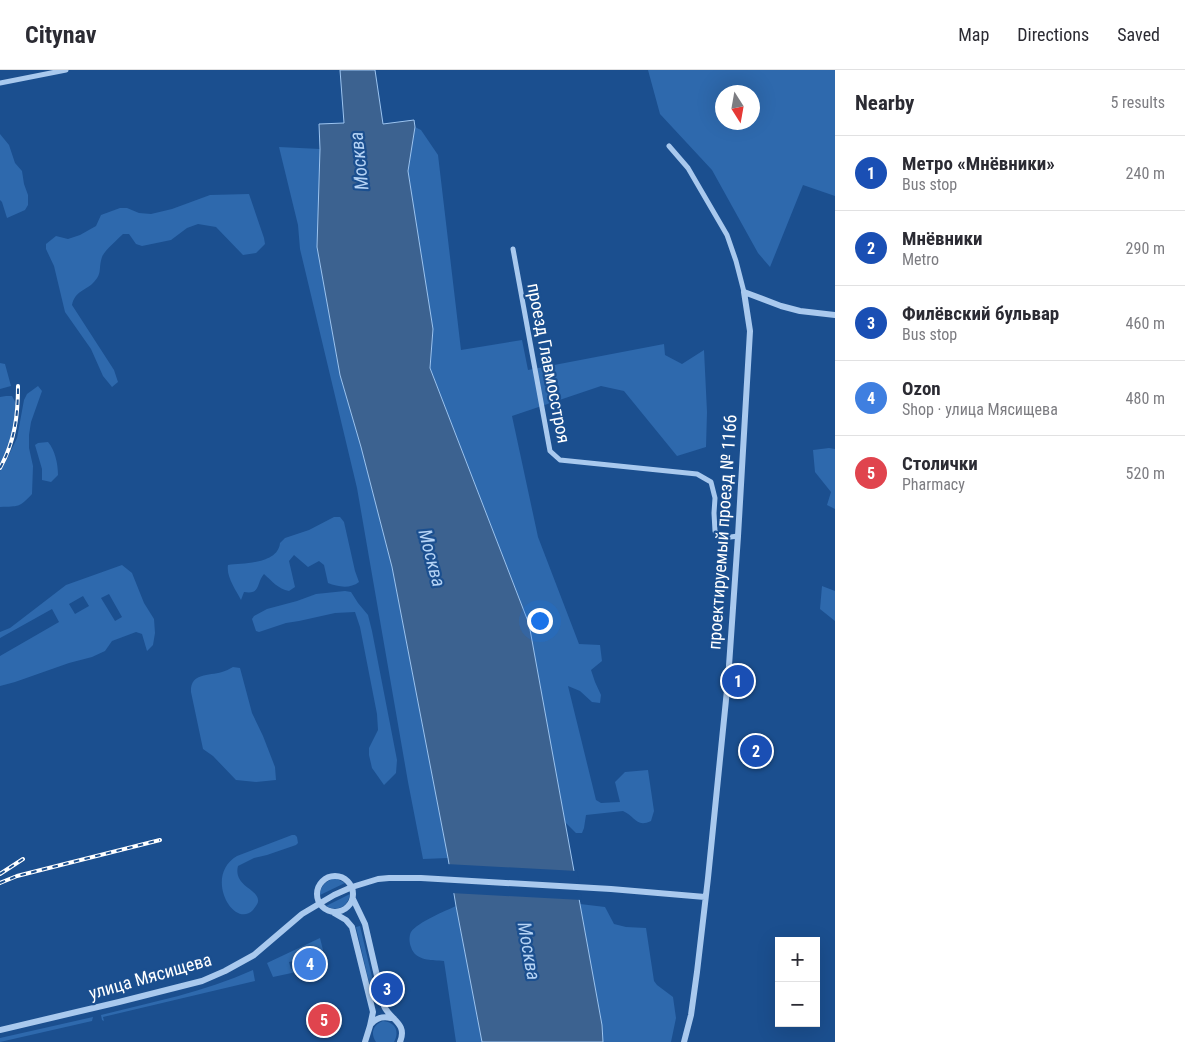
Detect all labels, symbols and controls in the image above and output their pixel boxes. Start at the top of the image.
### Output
text: Citynav [25,21,96,49]
text: Map [958,24,989,45]
text: Directions [1017,24,1089,45]
text: Saved [1117,24,1160,45]
north arrow [715,85,760,130]
text: Nearby [855,91,914,115]
text: 5 results [1110,93,1165,112]
water label: Москва [344,131,374,191]
text: Метро «Мнёвники» [902,152,1055,175]
text: 1 [867,164,875,183]
text: 240 m [1126,164,1165,183]
text: Bus stop [902,175,957,194]
text: Мнёвники [902,227,983,250]
text: 2 [867,239,875,258]
text: 290 m [1126,239,1165,258]
text: Metro [902,250,939,269]
street label: проезд Главмосстроя [523,281,575,445]
text: Филёвский бульвар [902,302,1059,325]
text: 3 [867,314,875,333]
text: 460 m [1126,314,1165,333]
text: Bus stop [902,325,957,344]
text: Ozon [902,377,941,400]
text: 4 [867,389,875,408]
text: 480 m [1126,389,1165,408]
text: Shop · улица Мясищева [902,400,1058,419]
street label: проектируемый проезд № 1166 [703,414,741,650]
text: Столички [902,452,978,475]
text: 5 [867,464,875,483]
text: 520 m [1126,464,1165,483]
text: Pharmacy [902,475,965,494]
water label: Москва [413,527,451,589]
your location [527,608,553,634]
pin: 1 [722,662,754,700]
pin: 2 [740,732,772,770]
water label: Москва [513,920,545,982]
map controls [775,937,820,1027]
button: + [775,937,820,982]
pin: 4 [294,945,326,983]
street label: улица Мясищева [86,948,214,1004]
pin: 3 [371,970,403,1008]
button: − [775,982,820,1027]
pin: 5 [308,1001,340,1039]

